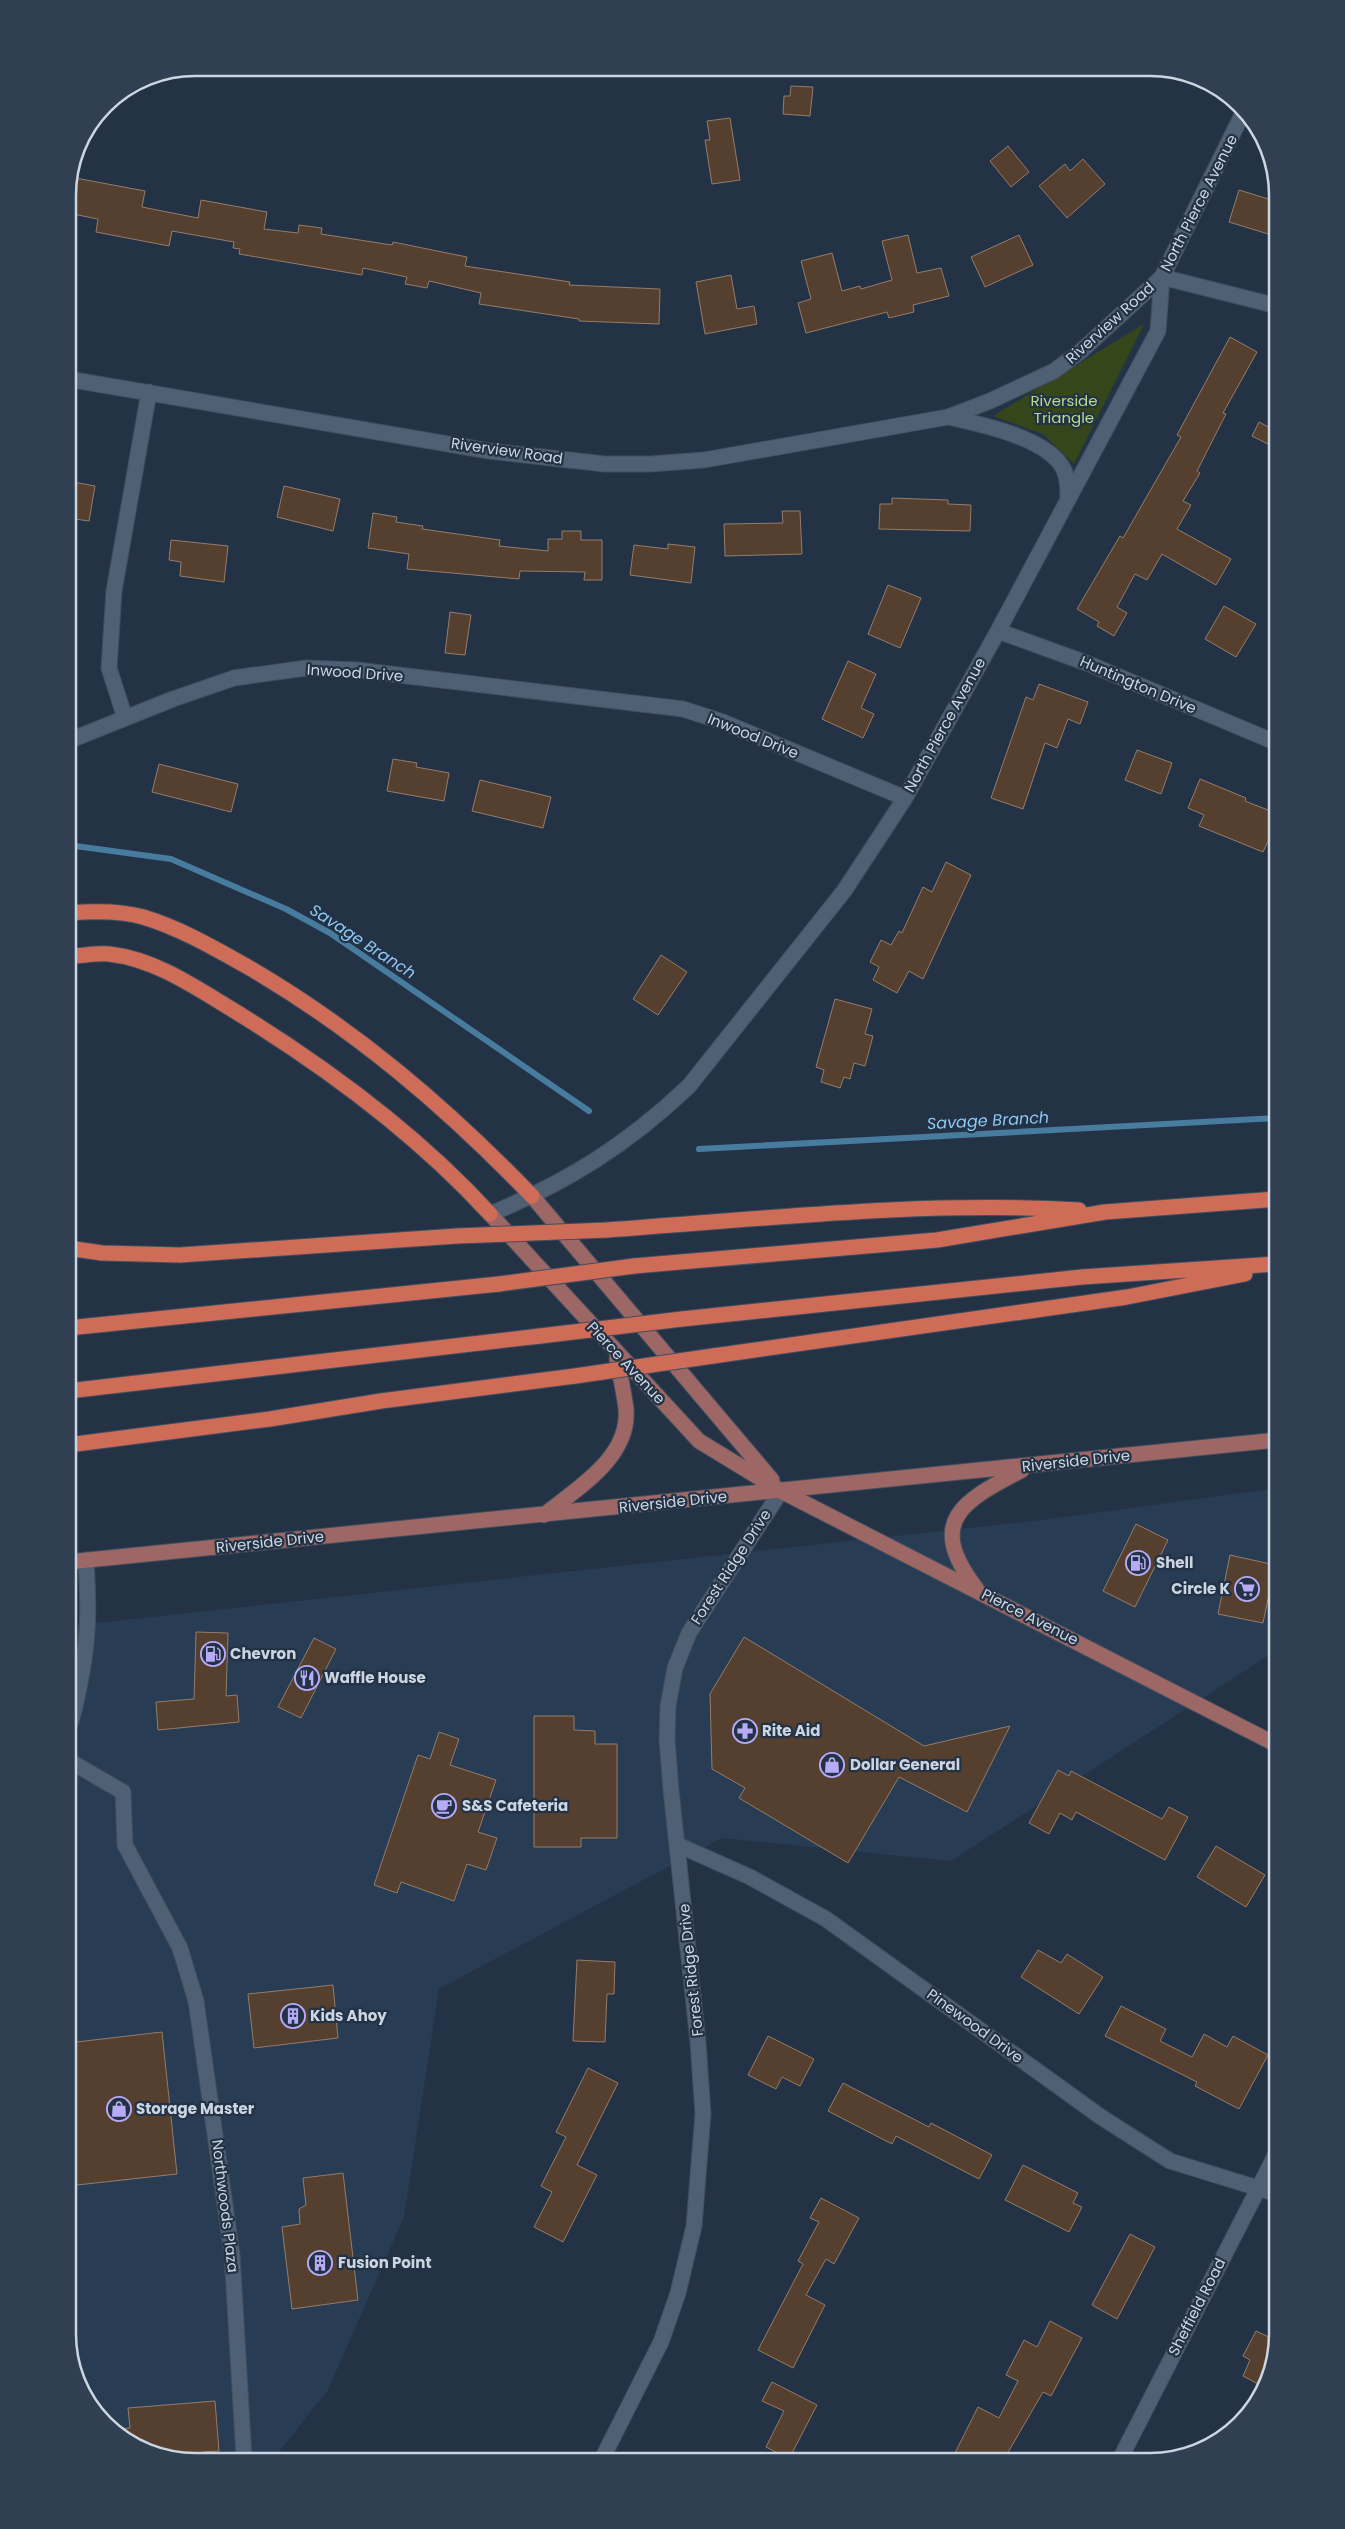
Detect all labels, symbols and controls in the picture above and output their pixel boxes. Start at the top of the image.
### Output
street label: North Pierce Avenue [1155,131,1242,275]
street label: Riverview Road [1061,277,1159,368]
park label: Riverside Triangle [1030,390,1098,428]
street label: Riverview Road [450,432,564,469]
street label: Huntington Drive [1077,651,1200,719]
street label: North Pierce Avenue [899,654,990,796]
street label: Inwood Drive [306,659,404,686]
street label: Inwood Drive [704,708,802,763]
water label: Savage Branch [305,898,420,984]
water label: Savage Branch [926,1106,1050,1135]
street label: Pierce Avenue [583,1317,670,1409]
street label: Riverside Drive [1021,1444,1131,1477]
street label: Riverside Drive [618,1485,728,1518]
street label: Forest Ridge Drive [685,1505,776,1628]
street label: Riverside Drive [215,1525,325,1558]
fuel station icon: Shell [1125,1550,1151,1576]
place label: Shell [1156,1552,1193,1573]
supermarket icon: Circle K [1234,1576,1260,1602]
place label: Circle K [1171,1578,1231,1599]
street label: Pierce Avenue [978,1583,1082,1650]
fuel station icon: Chevron [200,1641,226,1667]
place label: Chevron [230,1643,296,1664]
restaurant icon: Waffle House [294,1665,320,1691]
place label: Waffle House [324,1667,426,1688]
pharmacy icon: Rite Aid [732,1718,758,1744]
place label: Rite Aid [762,1720,820,1741]
shop icon: Dollar General [819,1752,845,1778]
place label: Dollar General [850,1754,960,1775]
cafe icon: S&S Cafeteria [431,1793,457,1819]
place label: S&S Cafeteria [462,1795,568,1816]
street label: Forest Ridge Drive [673,1903,708,2037]
street label: Pinewood Drive [923,1983,1028,2068]
building icon: Kids Ahoy [280,2003,306,2029]
place label: Kids Ahoy [310,2005,387,2026]
shop icon: Storage Master [106,2096,132,2122]
place label: Storage Master [136,2098,255,2119]
street label: Northwoods Plaza [207,2138,244,2274]
building icon: Fusion Point [307,2250,333,2276]
place label: Fusion Point [338,2252,432,2273]
street label: Sheffield Road [1163,2254,1230,2359]

